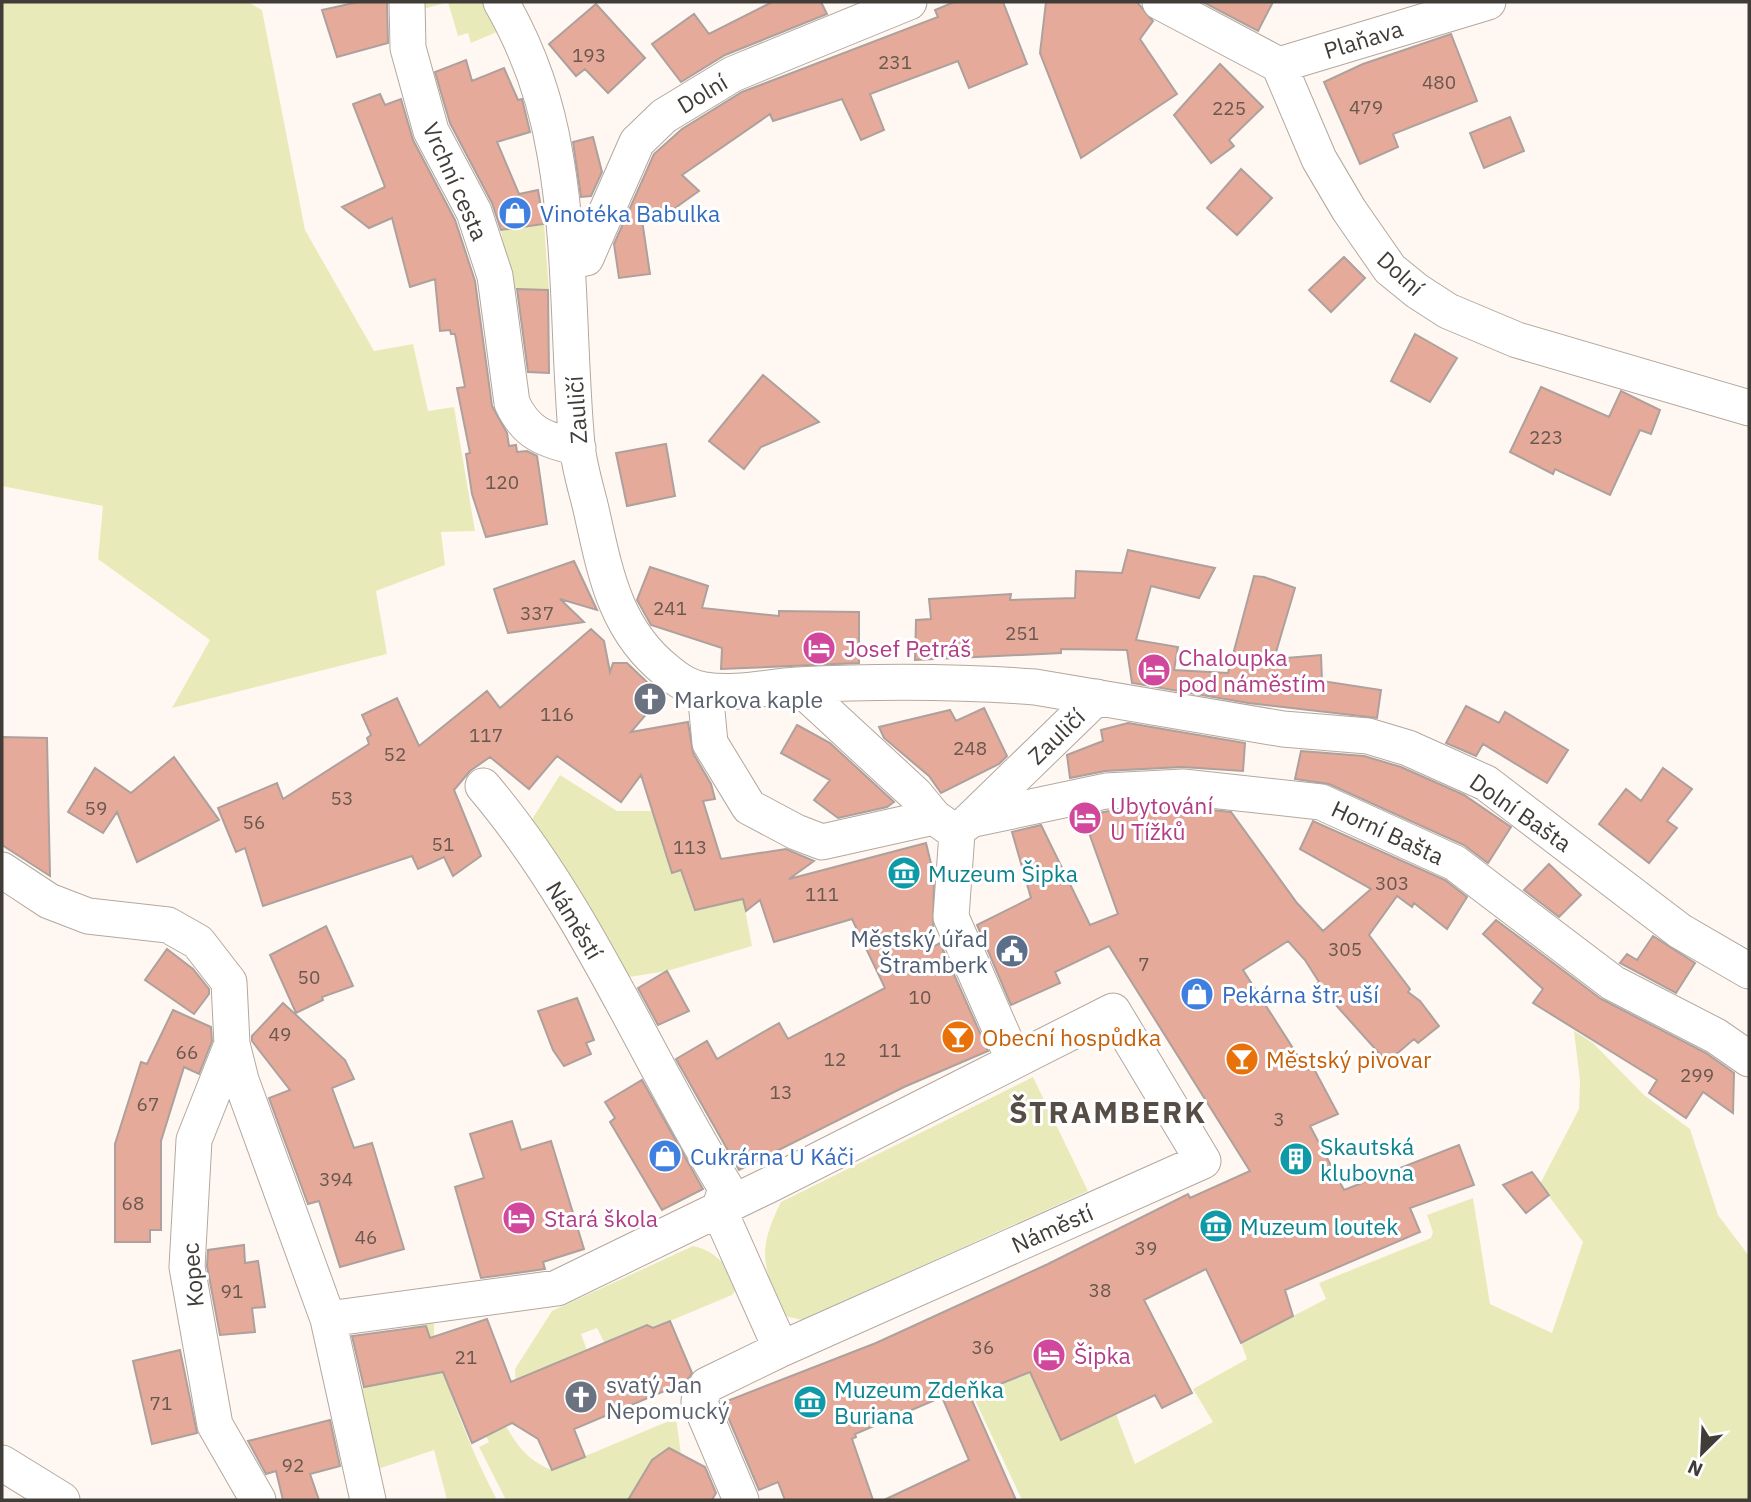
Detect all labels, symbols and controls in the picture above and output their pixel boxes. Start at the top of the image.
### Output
street label: Plaňava [1320,13,1406,65]
house number: 193 [572,43,606,67]
house number: 231 [878,50,912,74]
street label: Dolní [671,66,733,120]
house number: 480 [1422,70,1456,94]
house number: 479 [1349,95,1383,119]
house number: 225 [1212,96,1246,120]
street label: Vrchní cesta [417,117,495,245]
shop icon: Vinotéka Babulka [496,194,534,232]
place label: Vinotéka Babulka [540,198,720,228]
street label: Dolní [1371,244,1431,302]
street label: Zauličí [559,375,593,445]
house number: 223 [1529,425,1563,449]
house number: 120 [485,470,519,494]
house number: 241 [653,596,687,620]
house number: 337 [520,601,554,625]
house number: 251 [1005,621,1039,645]
hotel icon: Josef Petráš [800,629,838,667]
place label: Josef Petráš [844,633,971,663]
place label: Chaloupka pod náměstím [1178,642,1326,698]
hotel icon: Chaloupka pod náměstím [1135,651,1173,689]
church icon: Markova kaple [631,680,669,718]
place label: Markova kaple [674,684,823,714]
street label: Zauličí [1021,701,1091,770]
house number: 116 [540,702,574,726]
house number: 117 [469,723,503,747]
house number: 248 [953,736,987,760]
house number: 52 [384,742,406,766]
street label: Dolní Bašta [1464,766,1578,858]
house number: 53 [331,786,353,810]
place label: Ubytování U Tížků [1110,790,1213,846]
street label: Horní Bašta [1327,793,1449,871]
house number: 59 [85,796,107,820]
hotel icon: Ubytování U Tížků [1066,799,1104,837]
house number: 56 [243,810,265,834]
house number: 51 [432,832,454,856]
house number: 113 [673,835,707,859]
museum icon: Muzeum Šipka [885,854,923,892]
place label: Muzeum Šipka [928,858,1078,888]
house number: 303 [1375,871,1409,895]
street label: Náměstí [540,875,610,965]
house number: 111 [805,882,839,906]
place label: Městský úřad Štramberk [850,923,988,979]
public building icon: Městský úřad Štramberk [993,932,1031,970]
house number: 305 [1328,937,1362,961]
house number: 7 [1138,952,1150,976]
house number: 50 [298,965,320,989]
shop icon: Pekárna štr. uší [1178,975,1216,1013]
place label: Pekárna štr. uší [1222,979,1379,1009]
house number: 10 [909,985,931,1009]
bar icon: Obecní hospůdka [939,1018,977,1056]
house number: 49 [269,1022,291,1046]
place label: Obecní hospůdka [982,1022,1161,1052]
house number: 11 [879,1038,901,1062]
house number: 66 [176,1040,198,1064]
bar icon: Městský pivovar [1223,1040,1261,1078]
place label: Městský pivovar [1266,1044,1432,1074]
house number: 12 [824,1047,846,1071]
house number: 299 [1680,1063,1714,1087]
house number: 13 [770,1080,792,1104]
house number: 67 [137,1092,159,1116]
district label: ŠTRAMBERK [1009,1092,1207,1131]
house number: 3 [1273,1107,1285,1131]
place label: Skautská klubovna [1320,1131,1414,1187]
shop icon: Cukrárna U Káči [646,1137,684,1175]
building icon: Skautská klubovna [1277,1140,1315,1178]
place label: Cukrárna U Káči [690,1141,854,1171]
house number: 394 [319,1167,353,1191]
house number: 68 [122,1191,144,1215]
street label: Náměstí [1007,1197,1098,1259]
hotel icon: Stará škola [500,1199,538,1237]
place label: Stará škola [544,1203,658,1233]
museum icon: Muzeum loutek [1197,1207,1235,1245]
place label: Muzeum loutek [1240,1211,1398,1241]
house number: 46 [355,1225,377,1249]
house number: 39 [1135,1236,1157,1260]
street label: Kopec [174,1242,210,1308]
house number: 38 [1089,1278,1111,1302]
house number: 91 [221,1279,243,1303]
house number: 36 [972,1335,994,1359]
hotel icon: Šipka [1030,1336,1068,1374]
place label: Šipka [1074,1340,1131,1370]
house number: 21 [455,1345,477,1369]
place label: svatý Jan Nepomucký [606,1369,730,1425]
place label: Muzeum Zdeňka Buriana [834,1374,1004,1430]
church icon: svatý Jan Nepomucký [562,1378,600,1416]
museum icon: Muzeum Zdeňka Buriana [791,1383,829,1421]
house number: 71 [150,1391,172,1415]
north arrow [1667,1418,1737,1488]
house number: 92 [282,1453,304,1477]
text: N [1684,1455,1706,1482]

